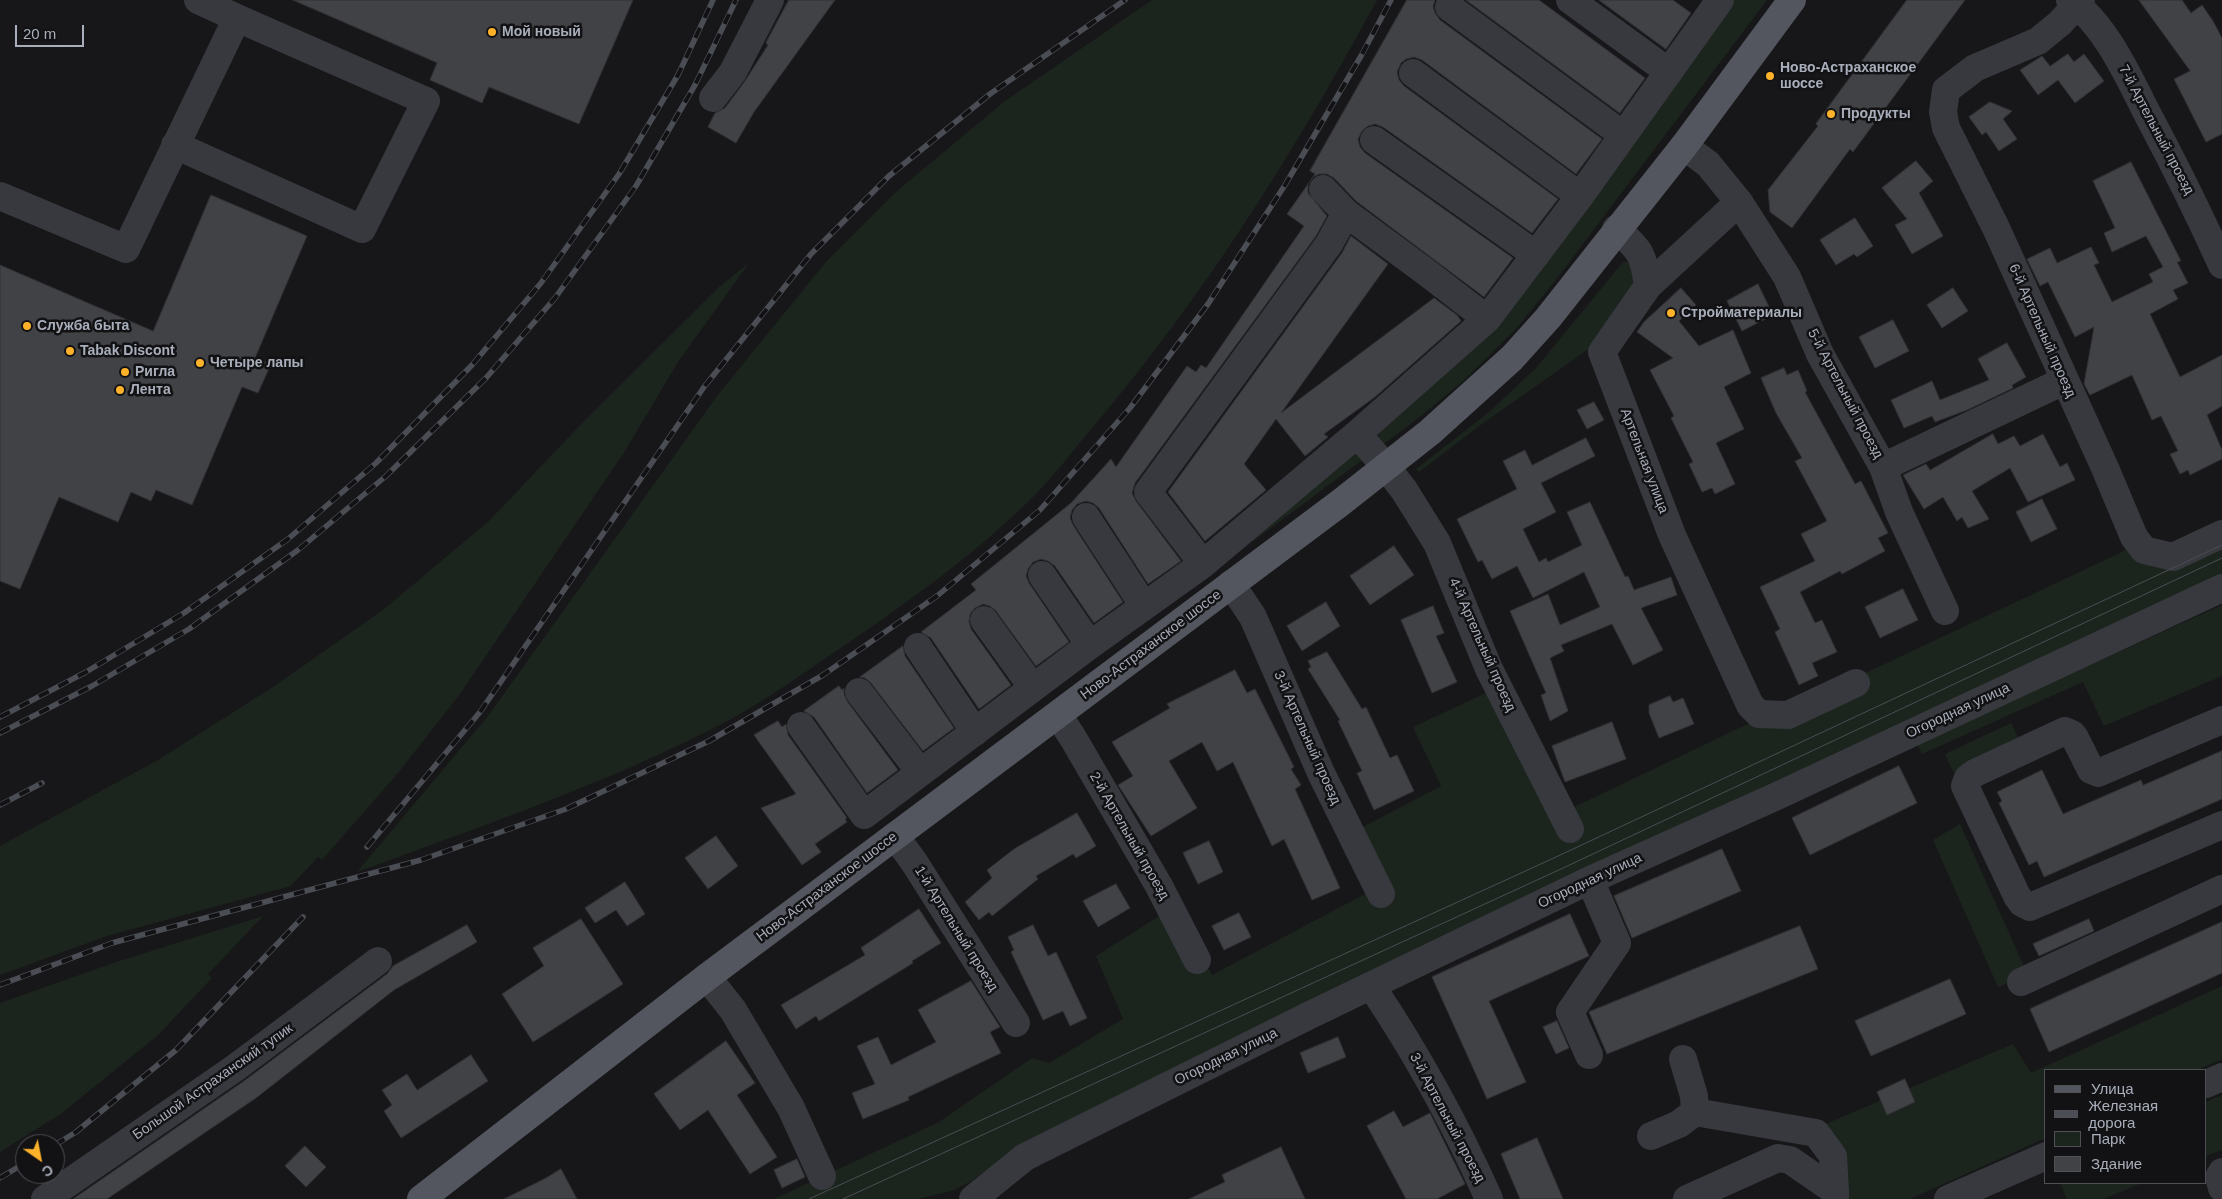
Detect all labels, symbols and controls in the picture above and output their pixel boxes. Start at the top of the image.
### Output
scale bar [18,15,86,47]
place label: Мой новый [502,24,581,40]
text: 20 m [23,25,56,42]
marker: Мой новый [486,26,498,38]
place label: Ново-Астраханское шоссе [1780,60,1916,92]
street label: 7-й Артельный проезд [2115,62,2197,198]
marker: Ново-Астраханское шоссе [1764,70,1776,82]
place label: Продукты [1841,106,1911,122]
marker: Продукты [1825,108,1837,120]
street label: 6-й Артельный проезд [2005,262,2079,400]
place label: Стройматериалы [1681,305,1802,321]
marker: Стройматериалы [1665,307,1677,319]
place label: Служба быта [37,318,129,334]
marker: Служба быта [21,320,33,332]
street label: 5-й Артельный проезд [1804,326,1886,462]
place label: Tabak Discont [80,343,175,359]
marker: Tabak Discont [64,345,76,357]
place label: Четыре лапы [210,355,304,371]
marker: Четыре лапы [194,357,206,369]
place label: Ригла [135,364,175,380]
marker: Ригла [119,366,131,378]
place label: Лента [130,382,171,398]
marker: Лента [114,384,126,396]
street label: Артельная улица [1616,406,1672,516]
street label: 4-й Артельный проезд [1445,576,1519,714]
street label: Ново-Астраханское шоссе [1077,587,1225,703]
street label: 3-й Артельный проезд [1270,669,1344,807]
street label: Огородная улица [1904,680,2012,742]
street label: 2-й Артельный проезд [1086,769,1172,903]
street label: Ново-Астраханское шоссе [753,829,901,945]
street label: Огородная улица [1536,850,1644,912]
street label: 1-й Артельный проезд [911,863,1001,995]
street label: Большой Астраханский тупик [130,1020,296,1144]
street label: Огородная улица [1172,1025,1280,1089]
street label: 3-й Артельный проезд [1406,1050,1488,1186]
legend [2044,1069,2207,1184]
text: Улица [2091,1080,2134,1097]
text: Железная дорога [2088,1097,2158,1131]
text: Парк [2091,1130,2125,1147]
north arrow [15,1134,65,1184]
text: Здание [2091,1155,2142,1172]
text: С [39,1161,56,1180]

